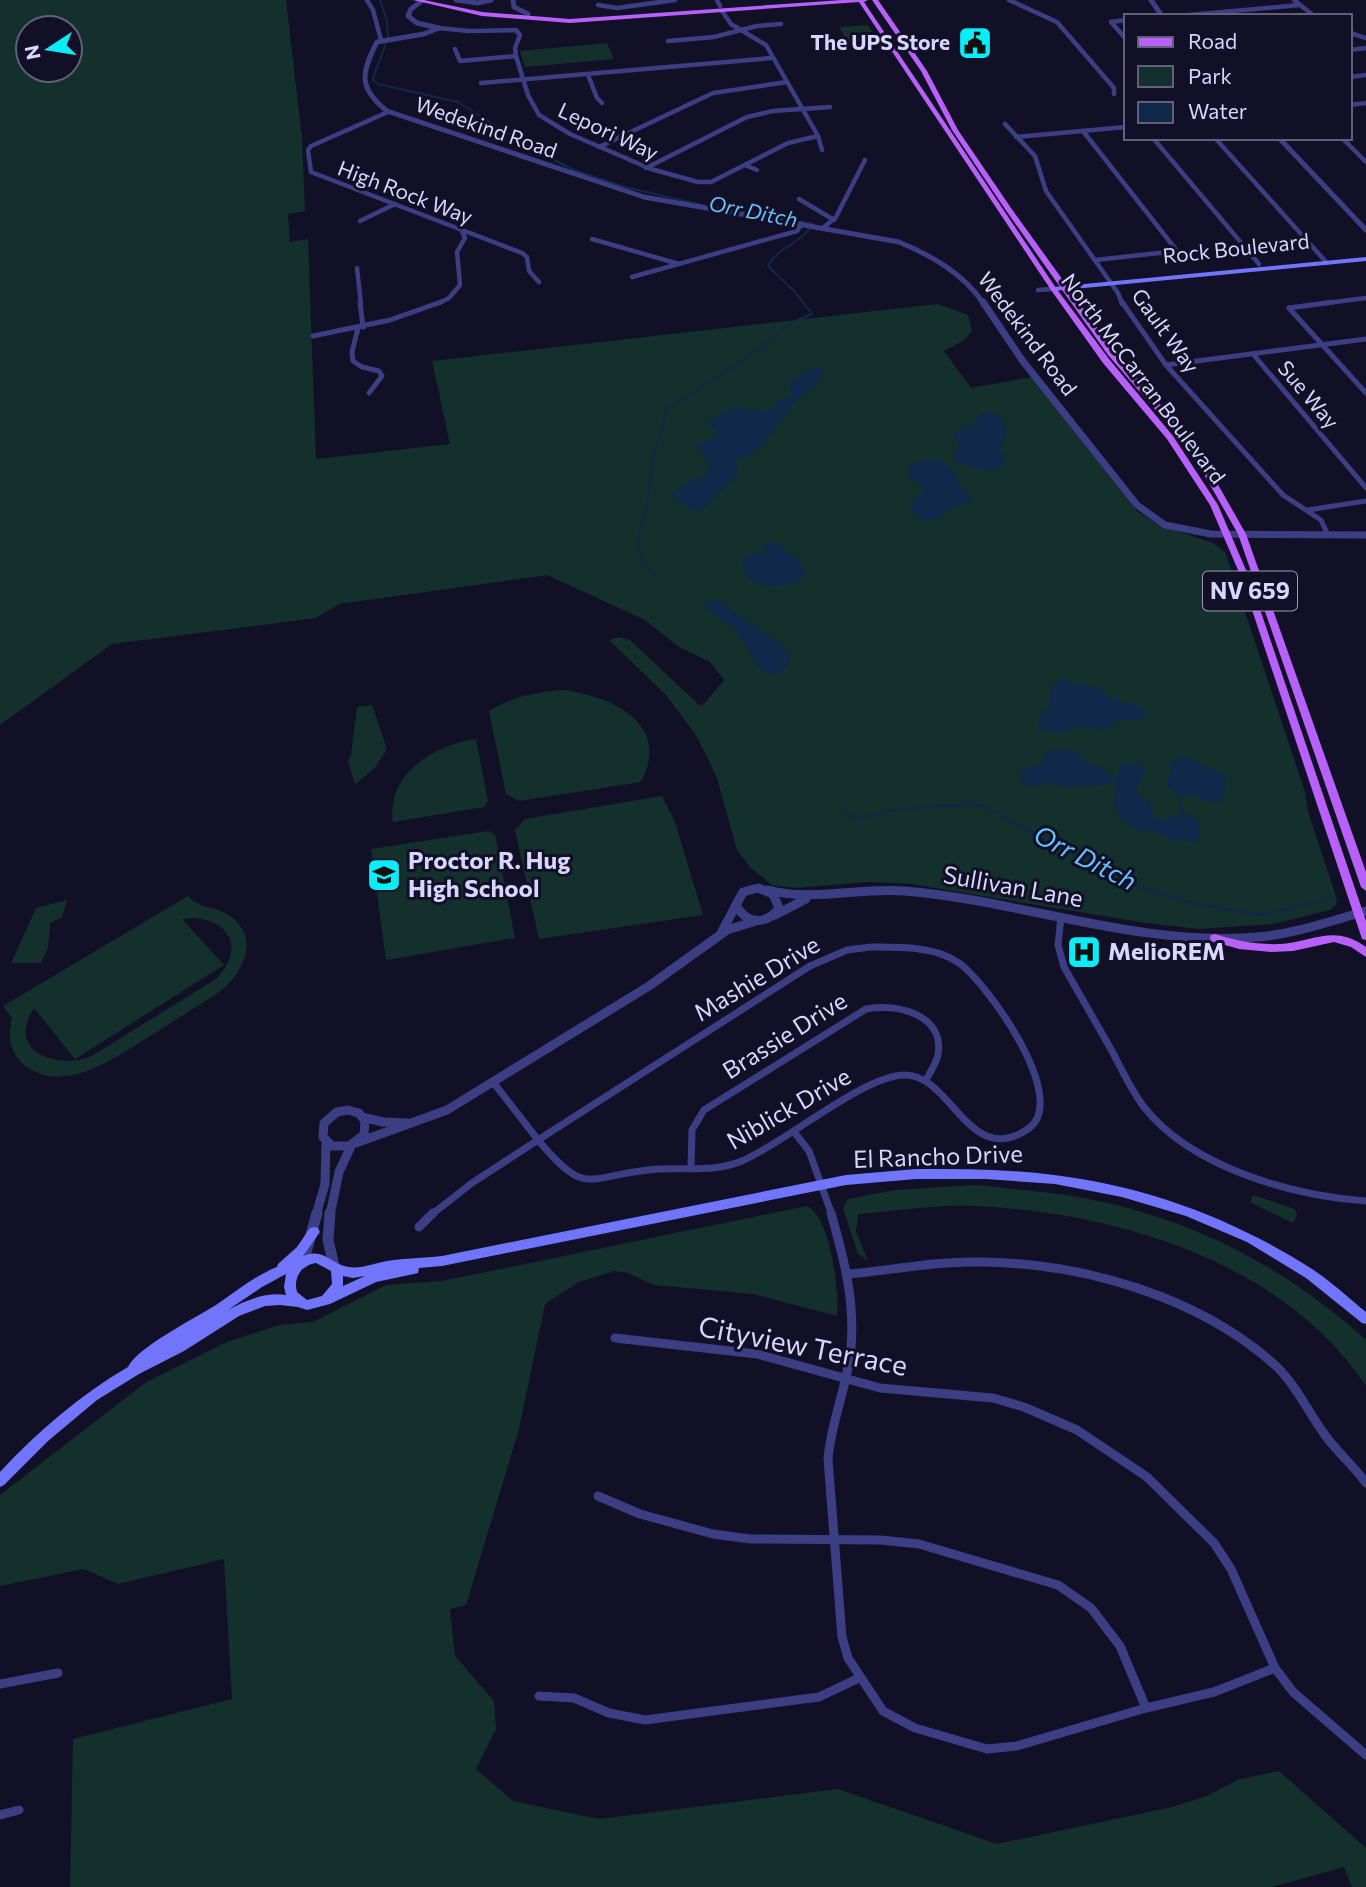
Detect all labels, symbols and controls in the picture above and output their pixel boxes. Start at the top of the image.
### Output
north arrow [14,14,84,84]
legend [1124,14,1352,140]
public building icon: The UPS Store [956,24,994,62]
text: Road [1188,28,1237,53]
place label: The UPS Store [811,29,950,54]
text: N [19,43,45,62]
text: Park [1188,63,1232,88]
street label: Wedekind Road [412,91,561,163]
street label: Lepori Way [554,97,663,165]
text: Water [1188,98,1247,123]
street label: High Rock Way [335,154,477,229]
water label: Orr Ditch [707,190,800,231]
street label: Rock Boulevard [1161,227,1310,268]
street label: Wedekind Road [974,266,1083,400]
street label: North McCarran Boulevard [1057,268,1231,488]
street label: Gault Way [1127,283,1205,377]
street label: Sue Way [1274,355,1345,433]
road number: NV 659 [1203,572,1297,610]
water label: Orr Ditch [1029,818,1142,896]
place label: Proctor R. Hug High School [408,845,570,902]
school or university icon: Proctor R. Hug High School [365,856,403,894]
street label: Sullivan Lane [941,859,1085,912]
street label: Mashie Drive [688,929,824,1027]
hospital icon: MelioREM [1065,933,1103,971]
place label: MelioREM [1108,936,1225,965]
street label: Brassie Drive [717,985,852,1084]
street label: Niblick Drive [721,1061,855,1155]
street label: El Rancho Drive [853,1138,1023,1173]
street label: Cityview Terrace [696,1308,910,1382]

